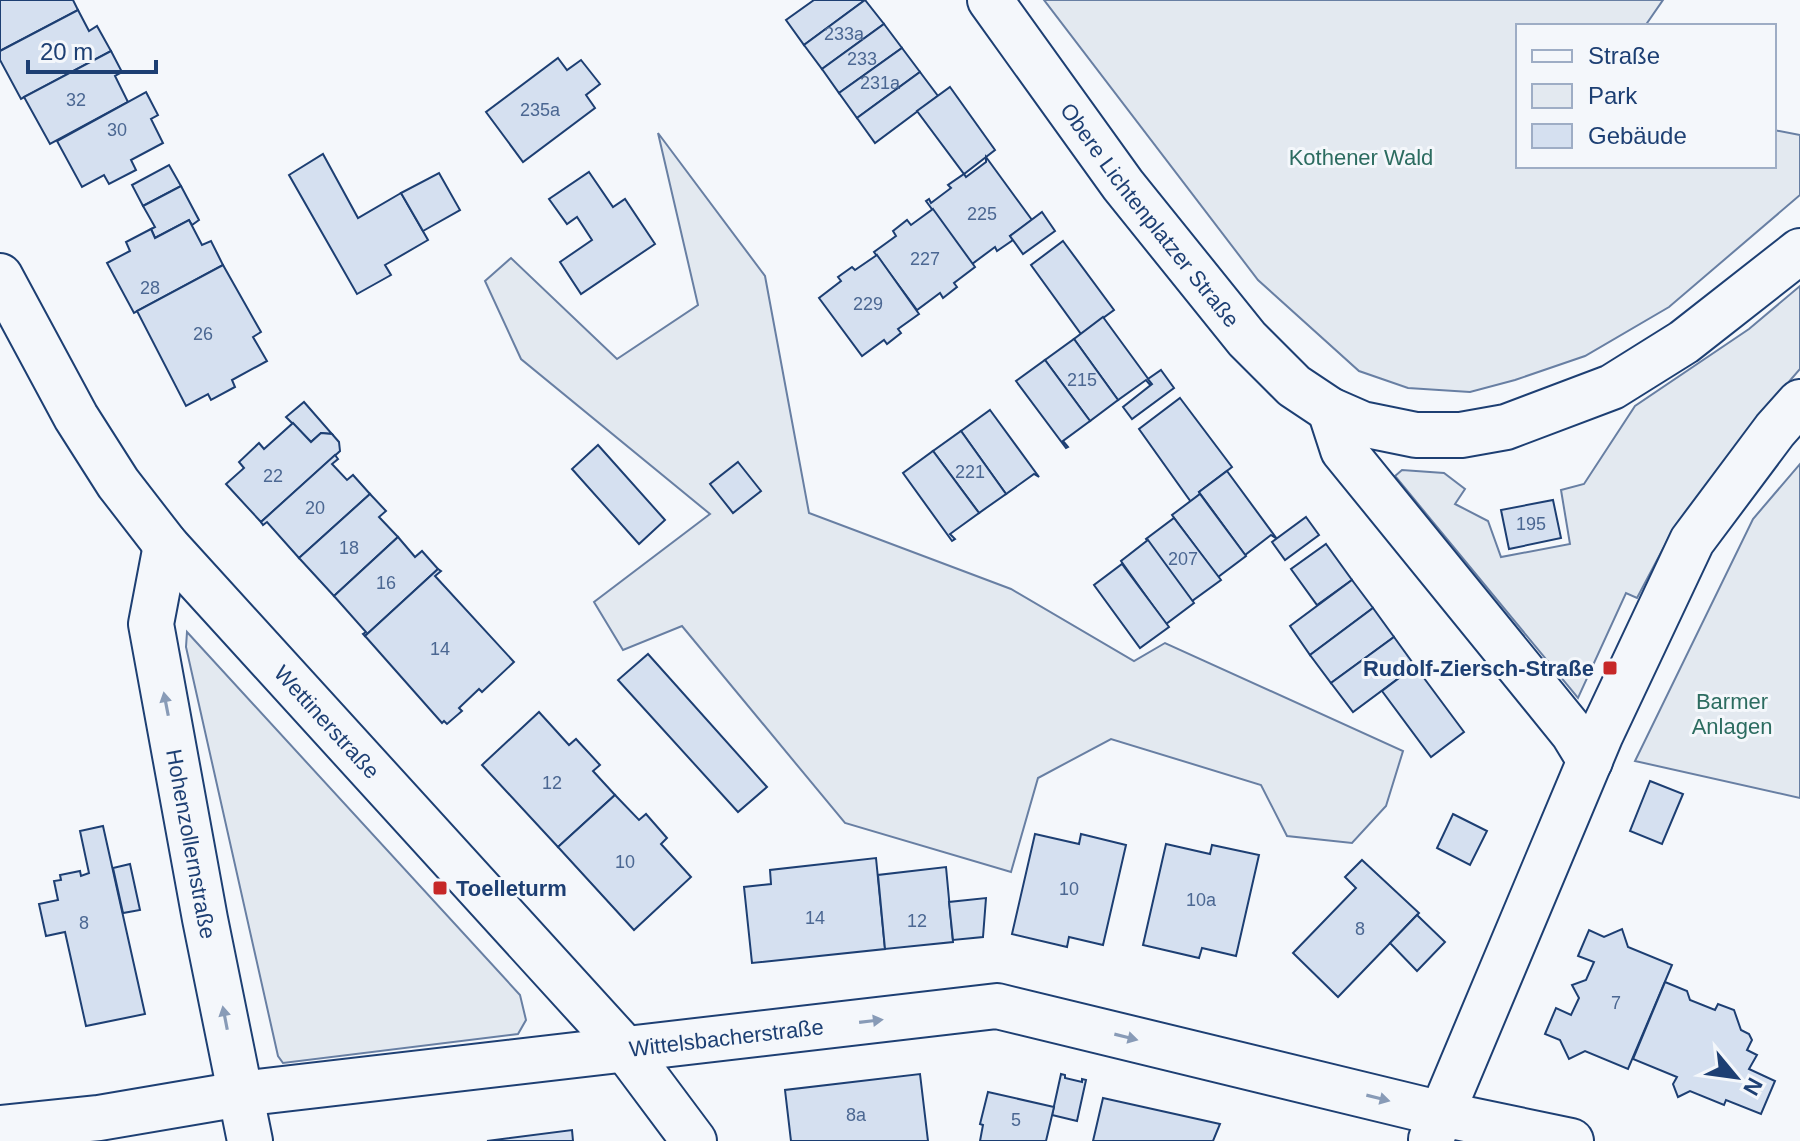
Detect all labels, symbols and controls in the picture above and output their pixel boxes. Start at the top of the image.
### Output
scale bar [28,24,156,74]
house number: 233a [824,24,865,44]
legend [1516,24,1776,168]
text: 20 m [40,38,93,65]
text: Straße [1588,42,1660,69]
house number: 233 [847,49,877,69]
house number: 231a [860,73,901,93]
text: Park [1588,82,1638,109]
house number: 32 [66,90,86,110]
street label: Obere Lichtenplatzer Straße [1055,98,1244,332]
house number: 235a [520,100,561,120]
house number: 30 [107,120,127,140]
text: Gebäude [1588,122,1687,149]
park label: Kothener Wald [1289,145,1433,170]
house number: 225 [967,204,997,224]
house number: 227 [910,249,940,269]
house number: 28 [140,278,160,298]
house number: 229 [853,294,883,314]
house number: 26 [193,324,213,344]
house number: 215 [1067,370,1097,390]
house number: 221 [955,462,985,482]
house number: 22 [263,466,283,486]
house number: 20 [305,498,325,518]
house number: 195 [1516,514,1546,534]
house number: 18 [339,538,359,558]
house number: 207 [1168,549,1198,569]
house number: 16 [376,573,396,593]
house number: 14 [430,639,450,659]
place label: Rudolf-Ziersch-Straße [1363,656,1594,681]
marker: Rudolf-Ziersch-Straße [1601,659,1619,677]
street label: Wettinerstraße [269,661,384,784]
park label: Barmer Anlagen [1692,689,1772,739]
one-way arrow [159,692,171,717]
street label: Hohenzollernstraße [161,747,221,941]
house number: 12 [542,773,562,793]
house number: 10 [615,852,635,872]
place label: Toelleturm [456,876,567,901]
marker: Toelleturm [431,879,449,897]
house number: 10 [1059,879,1079,899]
house number: 10a [1186,890,1217,910]
house number: 14 [805,908,825,928]
house number: 12 [907,911,927,931]
house number: 8 [79,913,89,933]
house number: 8 [1355,919,1365,939]
house number: 7 [1611,993,1621,1013]
one-way arrow [218,1005,230,1030]
street label: Wittelsbacherstraße [628,1014,825,1062]
one-way arrow [858,1014,883,1027]
one-way arrow [1113,1031,1138,1044]
north arrow [1696,1037,1776,1117]
text: N [1738,1073,1768,1099]
one-way arrow [1366,1093,1391,1105]
house number: 8a [846,1105,867,1125]
house number: 5 [1011,1110,1021,1130]

